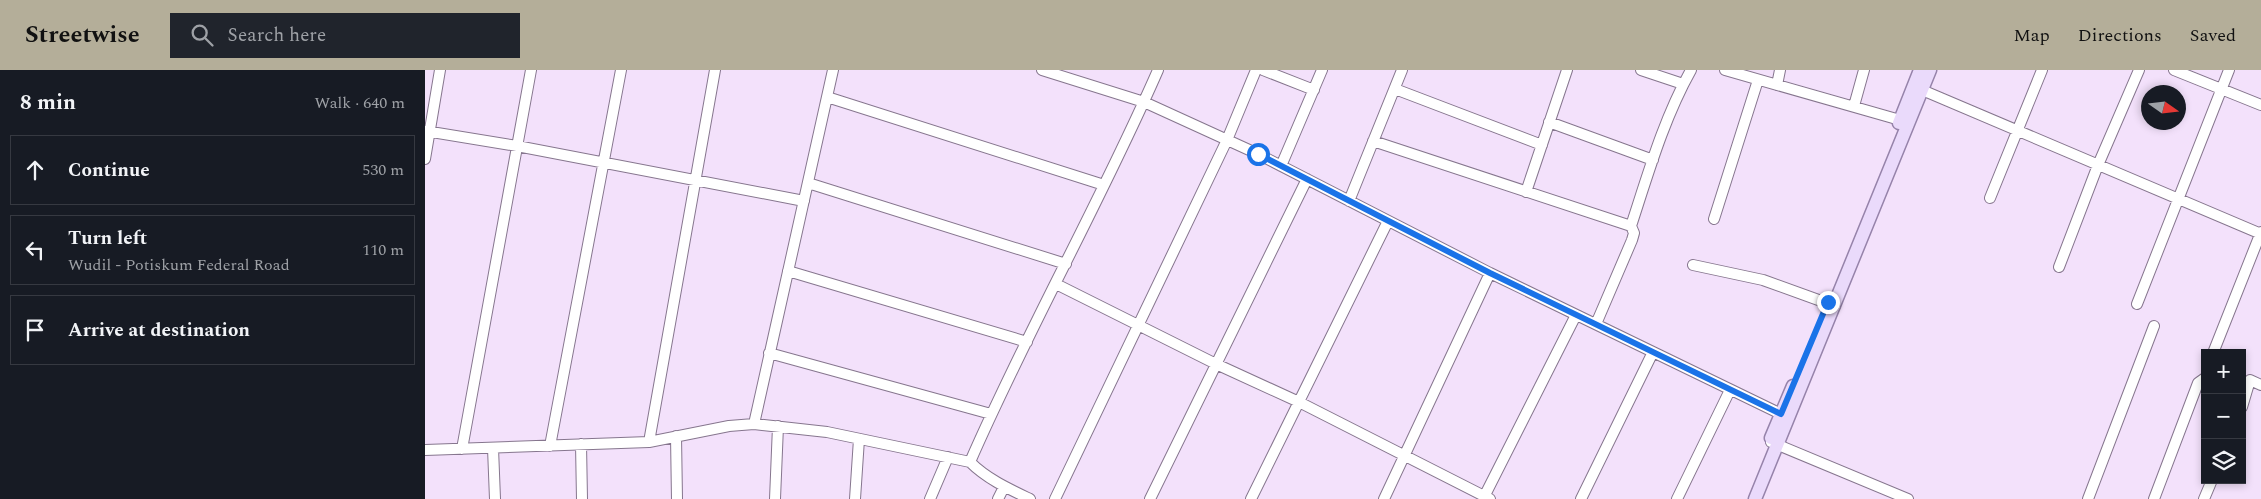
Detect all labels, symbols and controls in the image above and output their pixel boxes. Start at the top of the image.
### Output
search box [170,13,520,58]
text: Streetwise [25,17,140,53]
icon: search [188,21,216,49]
text: Search here [228,21,326,50]
text: Map [2014,22,2050,49]
text: Directions [2078,22,2162,49]
text: Saved [2190,22,2236,49]
north arrow [2141,85,2186,130]
text: 8 min [20,87,76,119]
text: Walk · 640 m [314,91,405,115]
route start [1247,143,1270,166]
icon: ahead [21,156,49,184]
text: Continue [68,156,150,185]
text: 530 m [362,158,404,182]
text: Turn left [68,224,147,253]
icon: left [21,236,49,264]
text: 110 m [362,238,404,262]
text: Wudil - Potiskum Federal Road [68,253,290,277]
route end [1817,291,1840,314]
icon: arrive [21,316,49,344]
text: Arrive at destination [68,316,250,345]
map controls [2201,349,2246,484]
button: + [2201,349,2246,394]
button: − [2201,394,2246,439]
button: layers [2201,439,2246,484]

